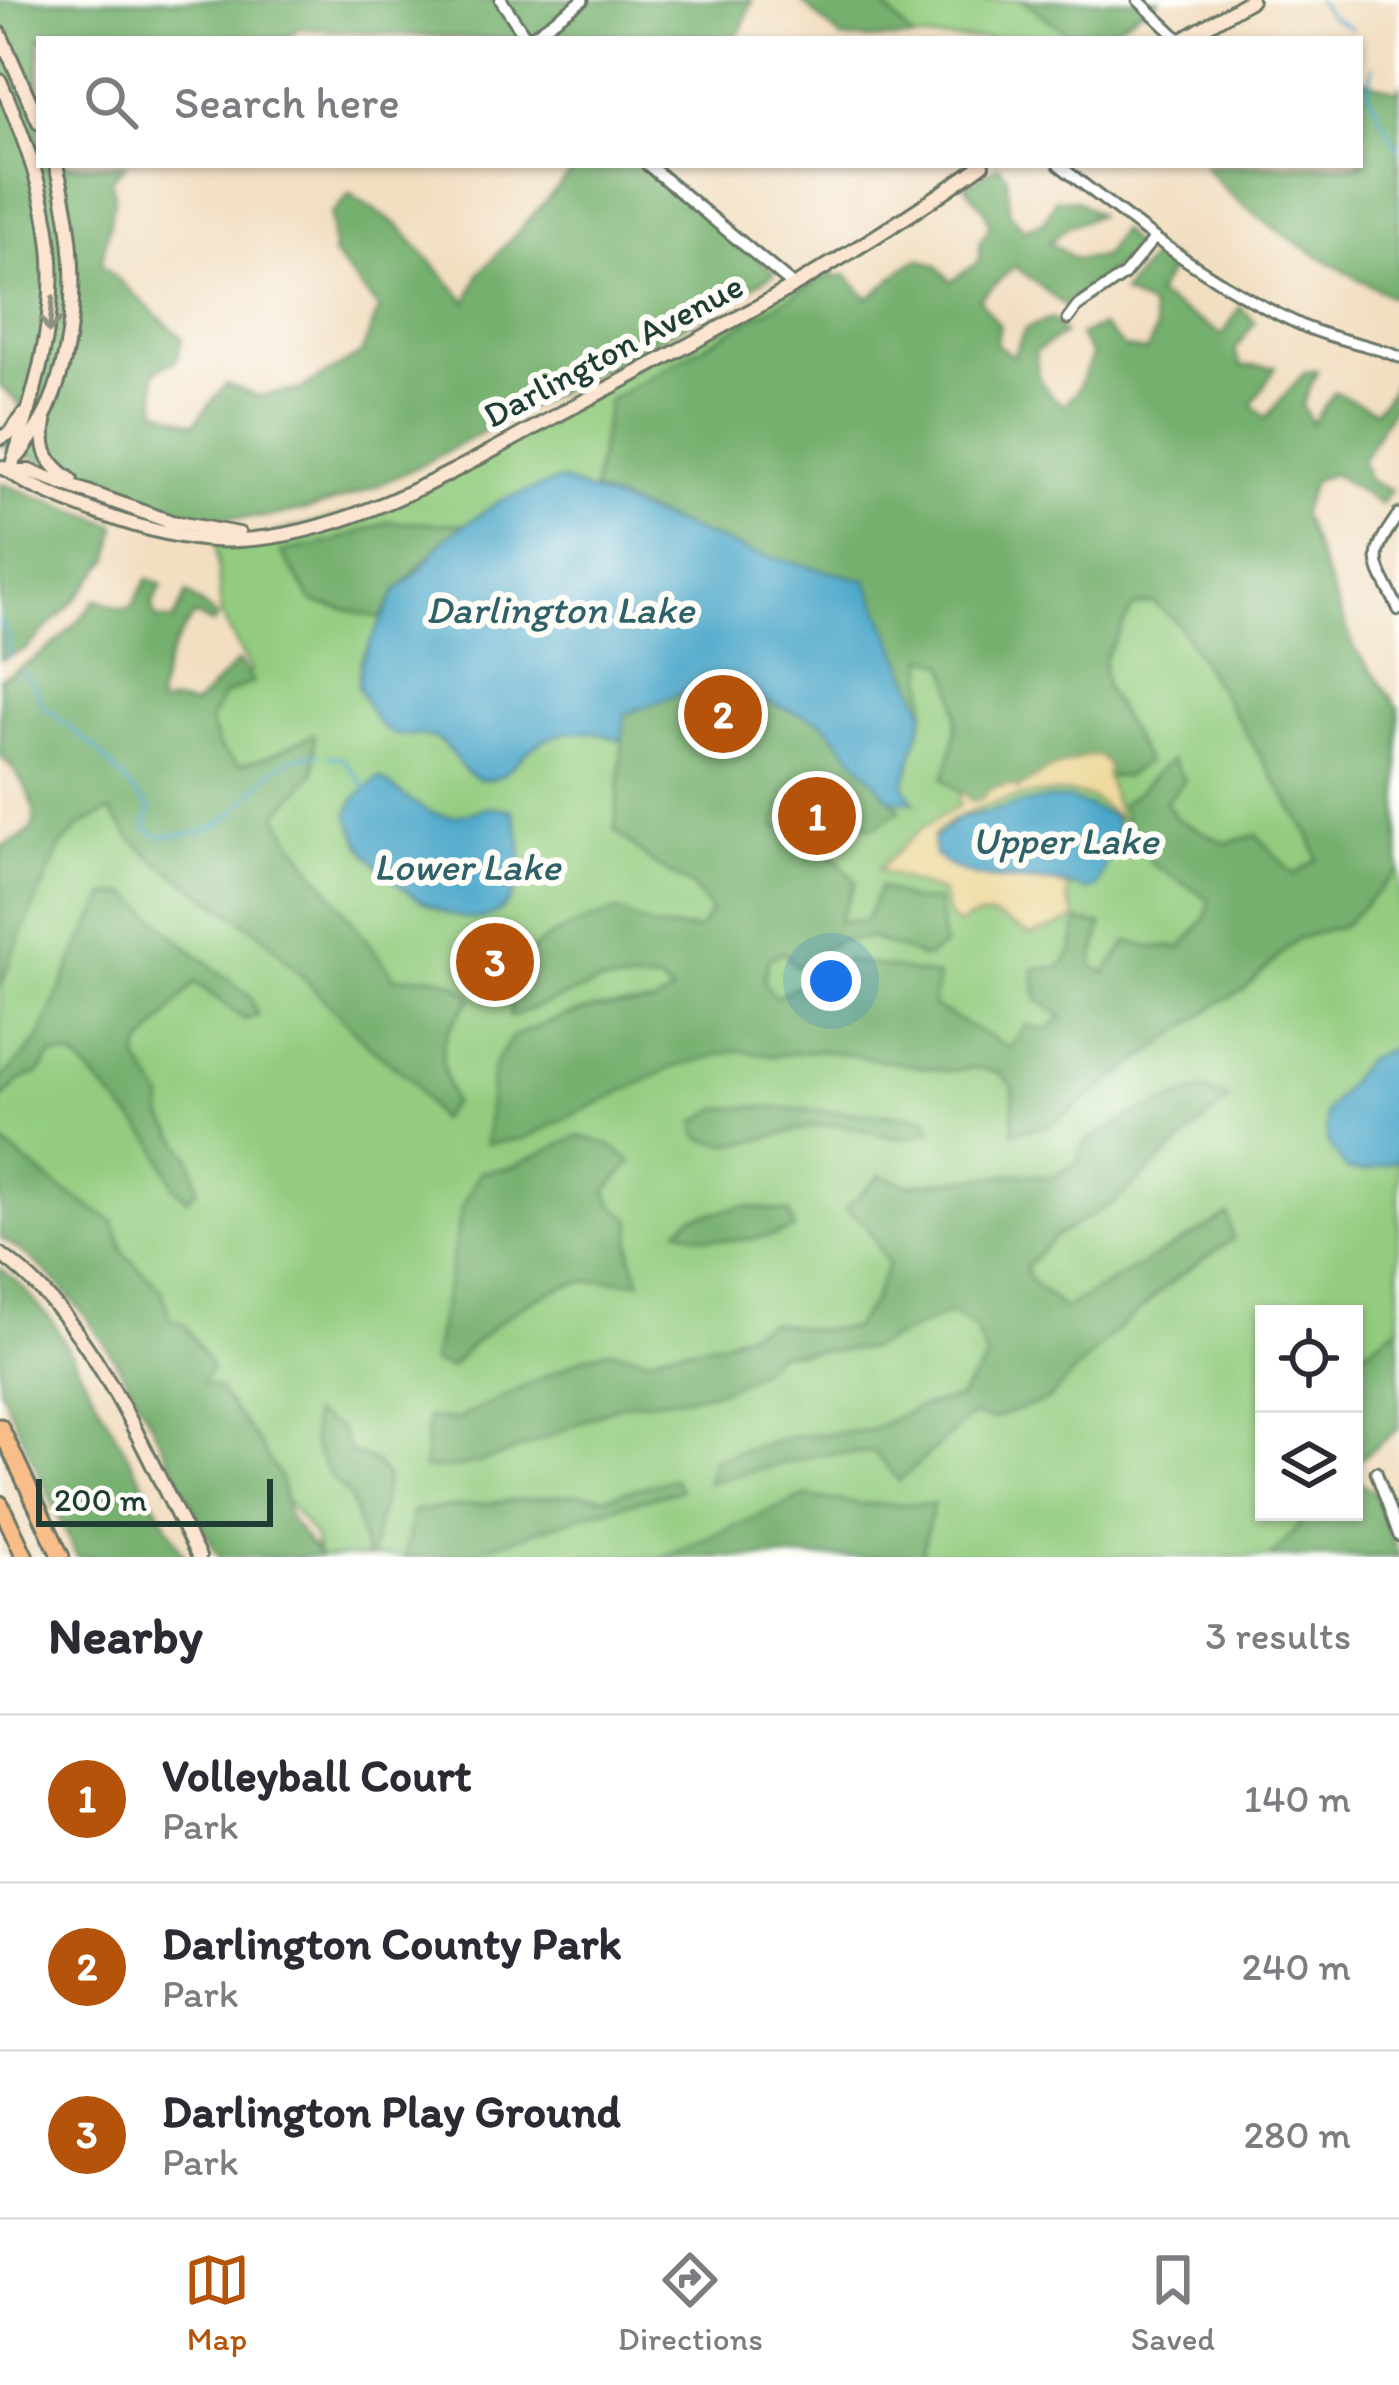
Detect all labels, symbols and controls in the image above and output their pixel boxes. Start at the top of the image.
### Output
search box [36,36,1363,168]
icon: search [78,69,144,135]
text: Search here [174,75,400,129]
street label: Darlington Avenue [476,263,750,437]
one-way arrow [39,295,62,334]
water label: Darlington Lake [426,586,696,633]
pin: 2 [684,669,762,759]
pin: 1 [778,771,856,861]
water label: Upper Lake [972,817,1160,864]
water label: Lower Lake [374,843,563,890]
pin: 3 [456,917,534,1007]
your location [801,951,861,1011]
map controls [1255,1305,1363,1521]
button: locate [1255,1305,1363,1413]
button: layers [1255,1413,1363,1521]
scale bar [36,1473,273,1526]
text: 200 m [54,1480,147,1519]
text: Nearby [48,1605,203,1666]
text: 3 results [1205,1612,1351,1659]
text: Volleyball Court [162,1748,471,1802]
text: 1 [78,1775,96,1822]
text: 140 m [1244,1775,1351,1822]
text: Park [162,1802,239,1849]
text: Darlington County Park [162,1916,621,1970]
text: 2 [77,1943,97,1990]
text: 240 m [1241,1943,1351,1990]
text: Park [162,1970,239,2017]
text: Darlington Play Ground [162,2084,621,2138]
text: 3 [76,2111,98,2158]
text: 280 m [1244,2111,1351,2158]
text: Park [162,2138,239,2185]
tab: Map [184,2247,250,2358]
tab: Directions [618,2247,763,2358]
tab: Saved [1131,2247,1215,2358]

